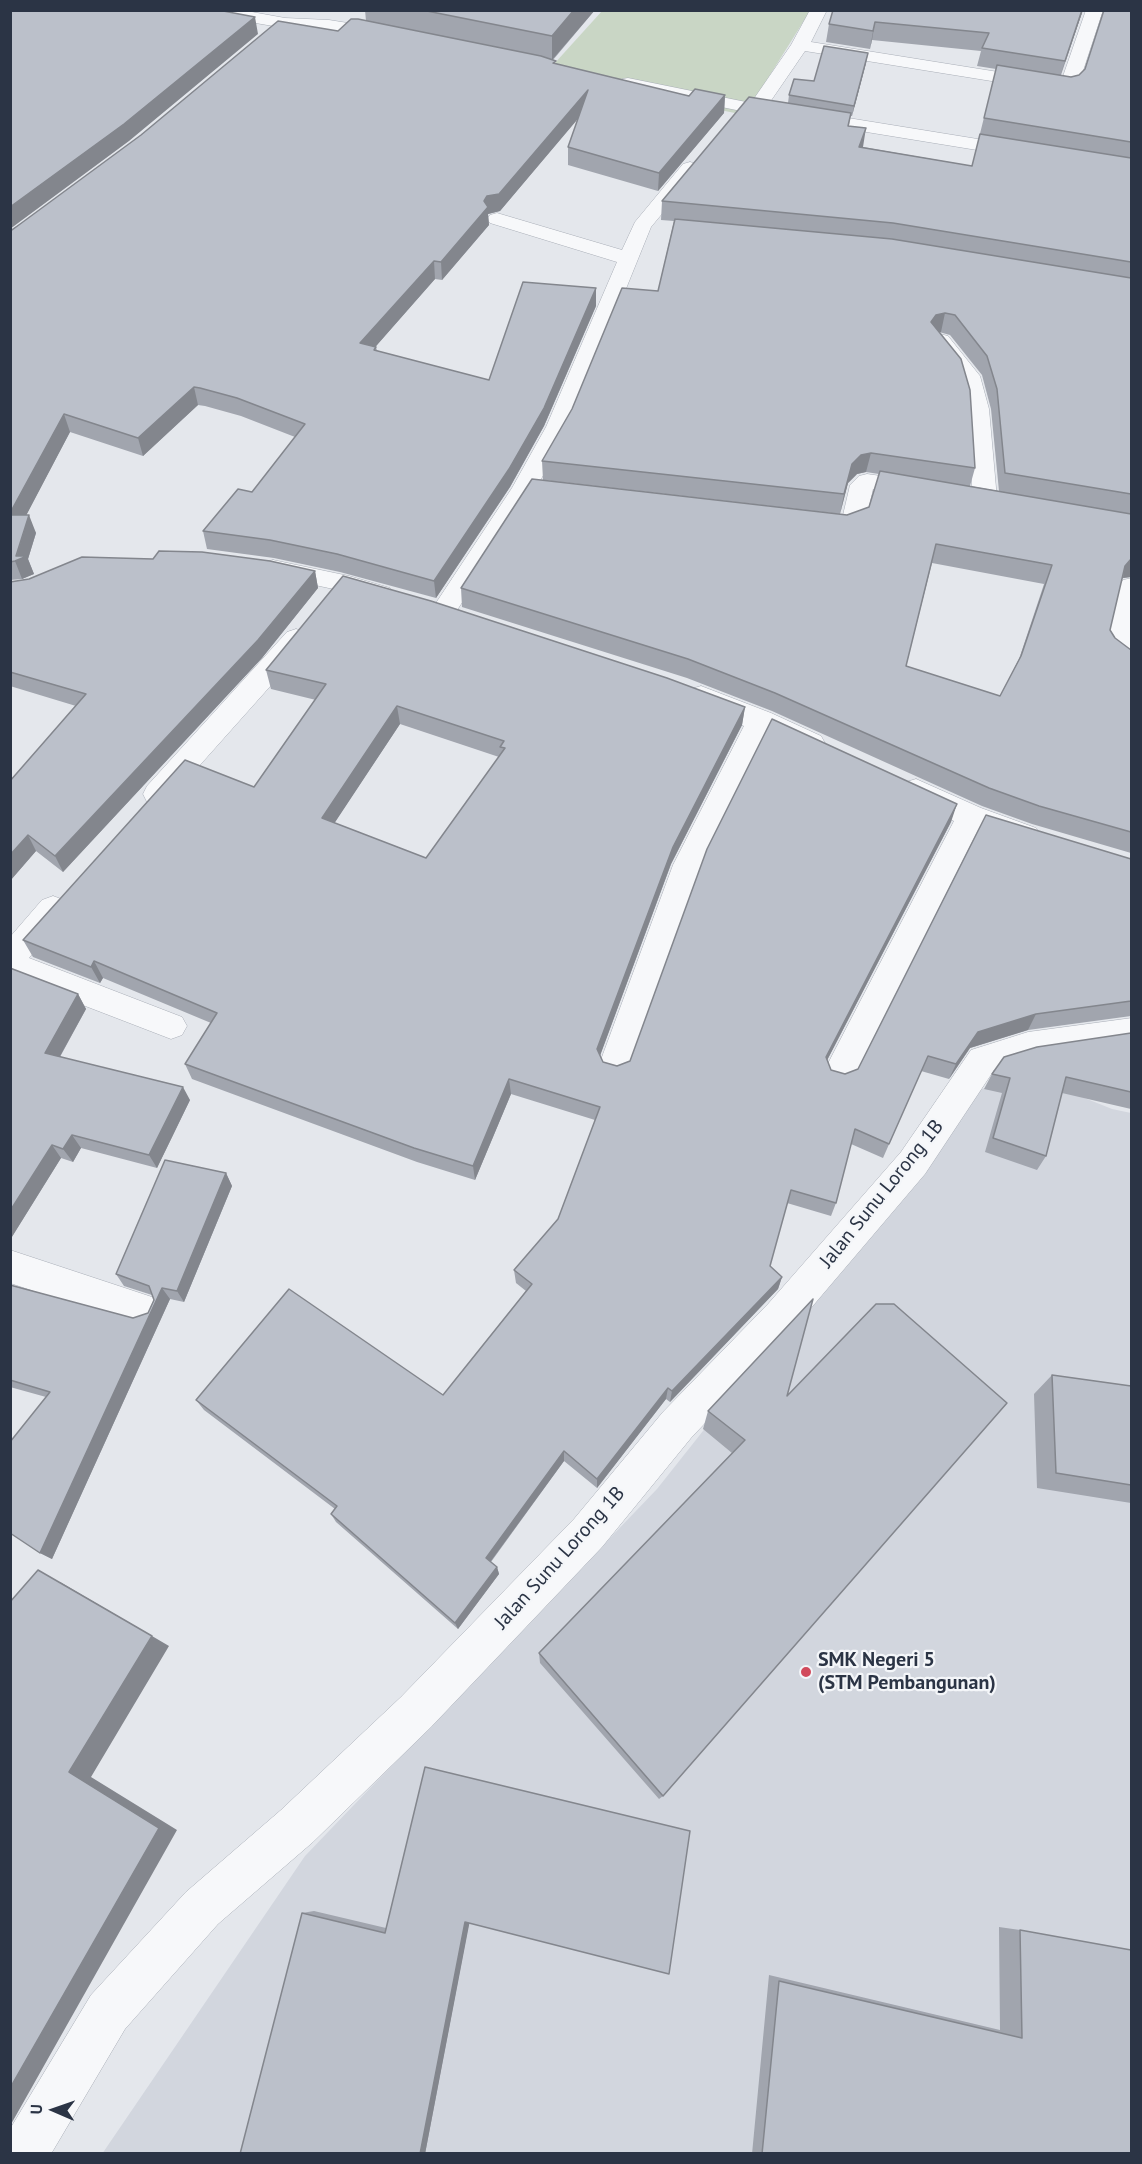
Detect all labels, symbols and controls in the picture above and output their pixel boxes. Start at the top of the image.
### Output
street label: Jalan Sunu Lorong 1B [815,1115,949,1273]
street label: Jalan Sunu Lorong 1B [490,1482,630,1634]
place label: SMK Negeri 5 (STM Pembangunan) [818,1648,996,1695]
marker: SMK Negeri 5 (STM Pembangunan) [799,1665,813,1679]
north arrow [24,2080,84,2140]
text: U [26,2104,46,2115]

